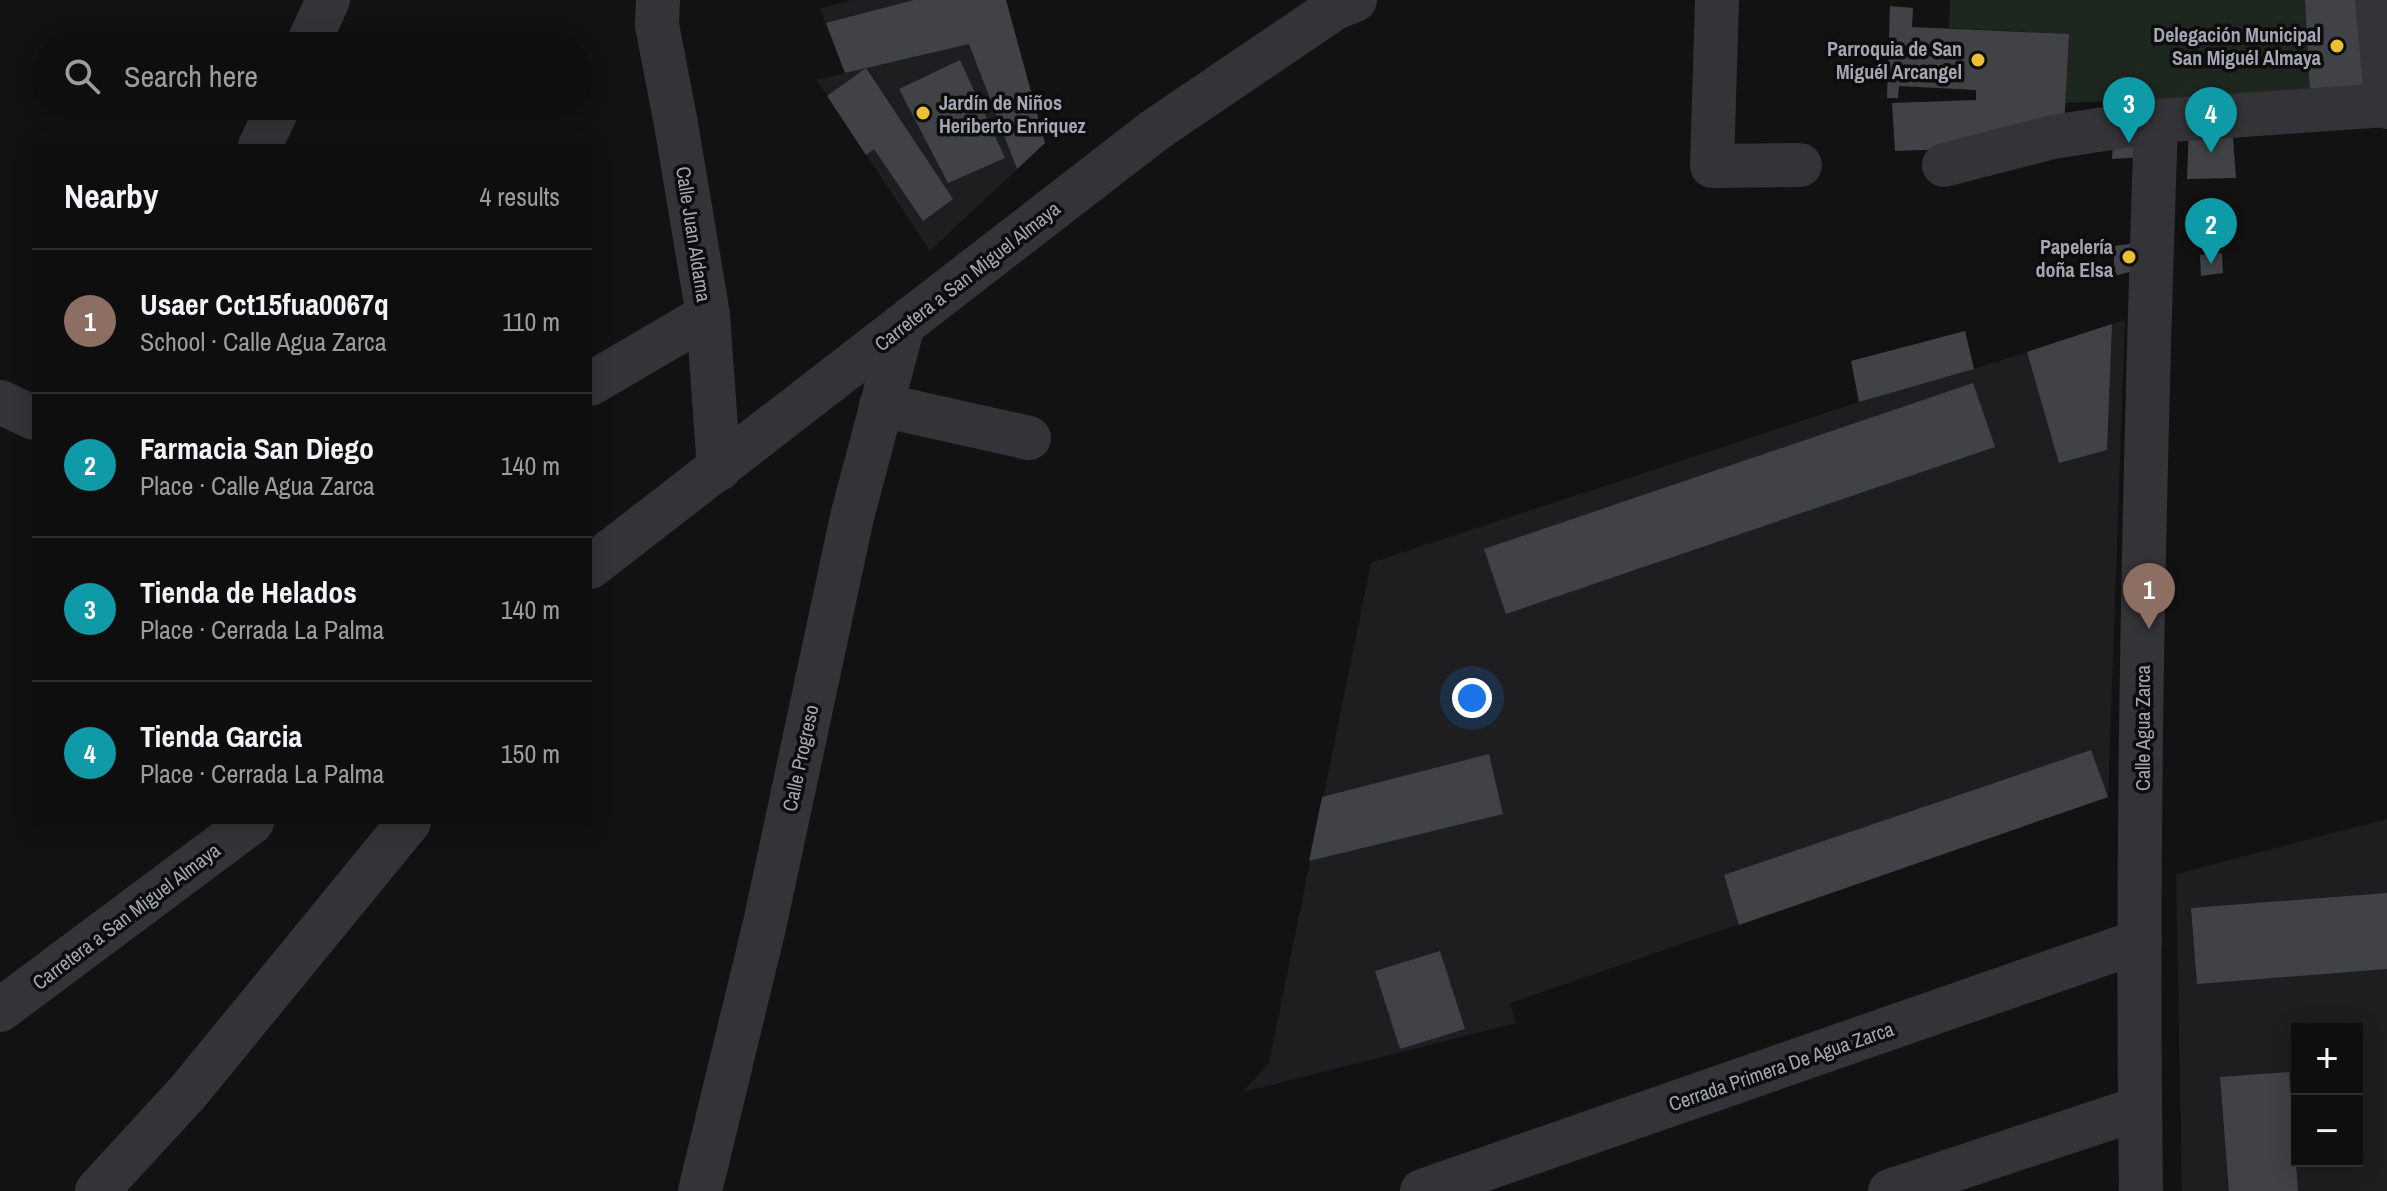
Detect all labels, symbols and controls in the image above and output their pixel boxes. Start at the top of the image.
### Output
place label: Delegación Municipal San Miguél Almaya [2153,21,2321,71]
search box [32,32,592,120]
place label: Parroquia de San Miguél Arcangel [1827,35,1962,85]
marker: Delegación Municipal San Miguél Almaya [2328,37,2346,55]
marker: Parroquia de San Miguél Arcangel [1969,51,1987,69]
icon: search [60,54,104,98]
text: Search here [124,56,258,96]
pin: 3 [2103,77,2155,143]
pin: 4 [2185,87,2237,153]
place label: Jardín de Niños Heriberto Enriquez [939,89,1086,139]
marker: Jardín de Niños Heriberto Enriquez [914,104,932,122]
street label: Calle Juan Aldama [670,164,718,304]
text: Nearby [64,173,159,219]
text: 4 results [479,179,560,214]
street label: Carretera a San Miguel Almaya [869,195,1065,357]
pin: 2 [2185,198,2237,264]
place label: Papelería doña Elsa [2036,233,2113,283]
marker: Papelería doña Elsa [2120,248,2138,266]
text: Usaer Cct15fua0067q [140,284,389,324]
text: 1 [84,304,96,339]
text: 110 m [502,304,560,339]
text: School · Calle Agua Zarca [140,324,387,359]
text: Farmacia San Diego [140,428,374,468]
text: 2 [84,448,96,483]
text: 140 m [501,448,560,483]
text: Place · Calle Agua Zarca [140,468,375,503]
pin: 1 [2123,563,2175,629]
text: Tienda de Helados [140,572,357,612]
text: 3 [84,592,96,627]
text: 140 m [501,592,560,627]
text: Place · Cerrada La Palma [140,612,384,647]
street label: Calle Agua Zarca [2129,665,2156,791]
your location [1452,678,1492,718]
street label: Calle Progreso [776,702,824,814]
text: Tienda Garcia [140,716,302,756]
text: 4 [84,736,96,771]
text: 150 m [501,736,560,771]
text: Place · Cerrada La Palma [140,756,384,791]
street label: Carretera a San Miguel Almaya [27,836,225,996]
street label: Cerrada Primera De Agua Zarca [1665,1015,1897,1117]
map controls [2291,1023,2363,1167]
button: + [2291,1023,2363,1095]
button: − [2291,1095,2363,1167]

